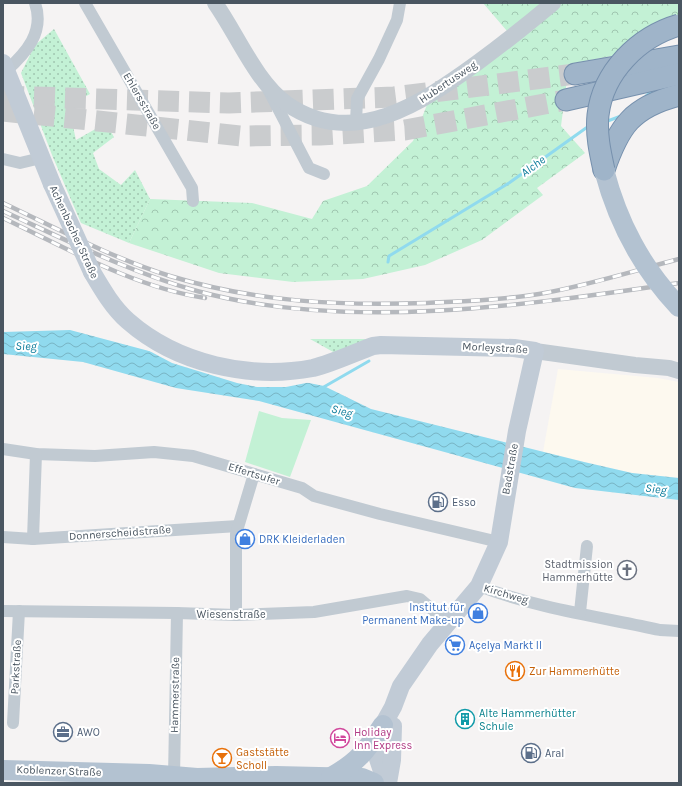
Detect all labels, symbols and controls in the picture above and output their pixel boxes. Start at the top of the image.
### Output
street label: Hubertusweg [417,58,480,106]
street label: Ehlersstraße [120,70,164,132]
water label: Alche [518,152,548,180]
street label: Achenbacher Straße [47,183,101,281]
water label: Sieg [15,339,38,353]
street label: Morleystraße [462,340,528,356]
water label: Sieg [330,401,355,421]
street label: Badstraße [499,442,521,496]
street label: Effertsufer [227,460,281,488]
water label: Sieg [644,481,668,498]
fuel station icon: Esso [427,491,449,513]
place label: Esso [452,496,476,509]
street label: Donnerscheidstraße [69,523,172,543]
shop icon: DRK Kleiderladen [234,528,256,550]
place label: DRK Kleiderladen [259,533,345,546]
place label: Stadtmission Hammerhütte [542,558,613,584]
church icon: Stadtmission Hammerhütte [616,559,638,581]
street label: Kirchweg [482,581,531,607]
place label: Institut für Permanent Make-up [362,601,464,627]
shop icon: Institut für Permanent Make-up [467,602,489,624]
street label: Wiesenstraße [196,608,266,621]
supermarket icon: Açelya Markt II [444,634,466,656]
street label: Parkstraße [8,639,24,695]
place label: Açelya Markt II [469,639,542,652]
street label: Hammerstraße [168,657,182,733]
restaurant icon: Zur Hammerhütte [504,660,526,682]
place label: Zur Hammerhütte [529,665,620,678]
place label: Alte Hammerhütter Schule [479,707,576,733]
building icon: Alte Hammerhütter Schule [454,708,476,730]
office icon: AWO [52,721,74,743]
place label: AWO [77,726,100,739]
place label: Holiday Inn Express [354,726,413,752]
hotel icon: Holiday Inn Express [329,727,351,749]
fuel station icon: Aral [520,742,542,764]
place label: Gaststätte Scholl [236,746,289,772]
bar icon: Gaststätte Scholl [211,747,233,769]
place label: Aral [545,747,564,760]
street label: Koblenzer Straße [16,763,102,779]

